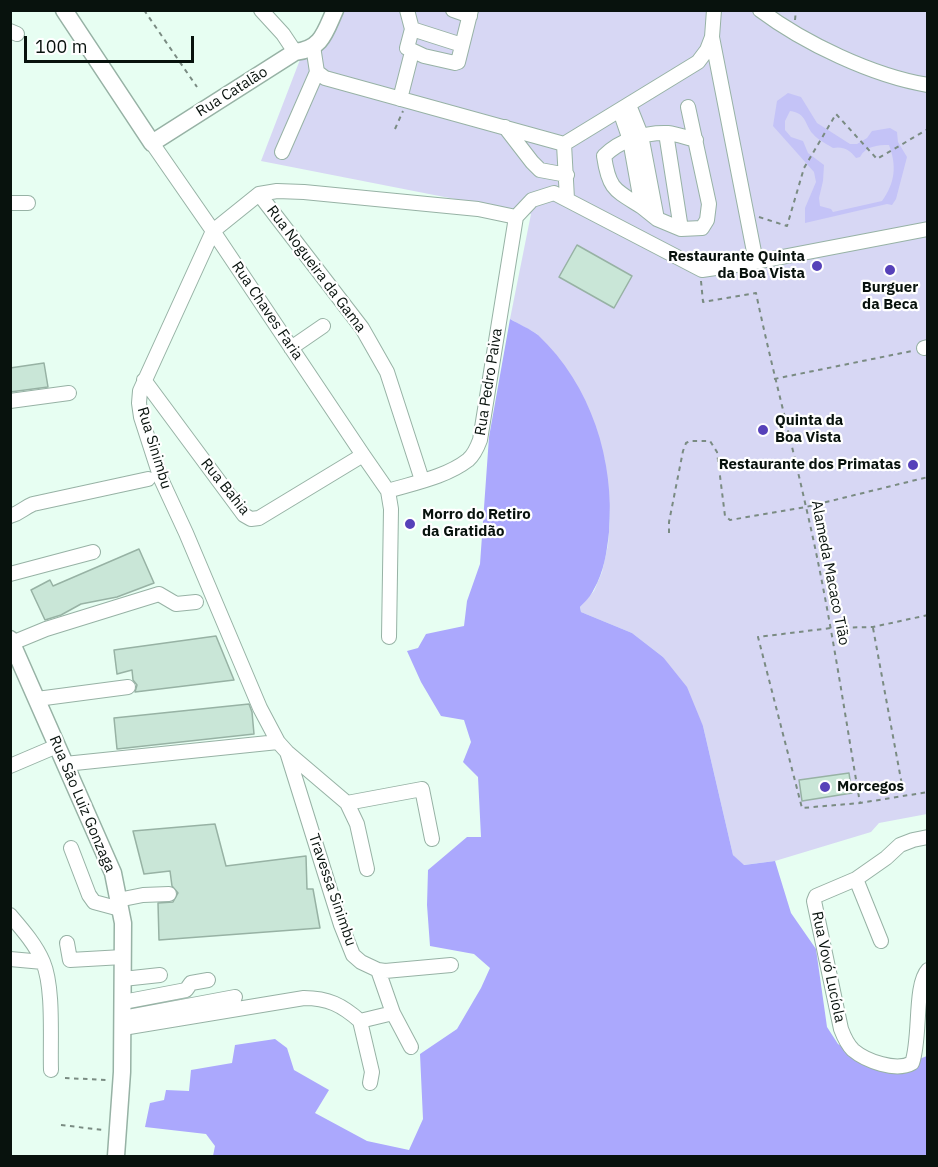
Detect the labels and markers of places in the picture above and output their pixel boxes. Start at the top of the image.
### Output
place label: Restaurante Quinta da Boa Vista [668,248,805,283]
marker: Restaurante Quinta da Boa Vista [810,259,824,273]
marker: Burguer da Beca [883,263,897,277]
place label: Burguer da Beca [862,279,918,314]
place label: Quinta da Boa Vista [775,412,843,447]
marker: Quinta da Boa Vista [756,423,770,437]
place label: Restaurante dos Primatas [719,456,901,474]
marker: Restaurante dos Primatas [906,458,920,472]
place label: Morro do Retiro da Gratidão [422,506,531,541]
marker: Morro do Retiro da Gratidão [403,517,417,531]
place label: Morcegos [837,778,904,796]
marker: Morcegos [818,780,832,794]

